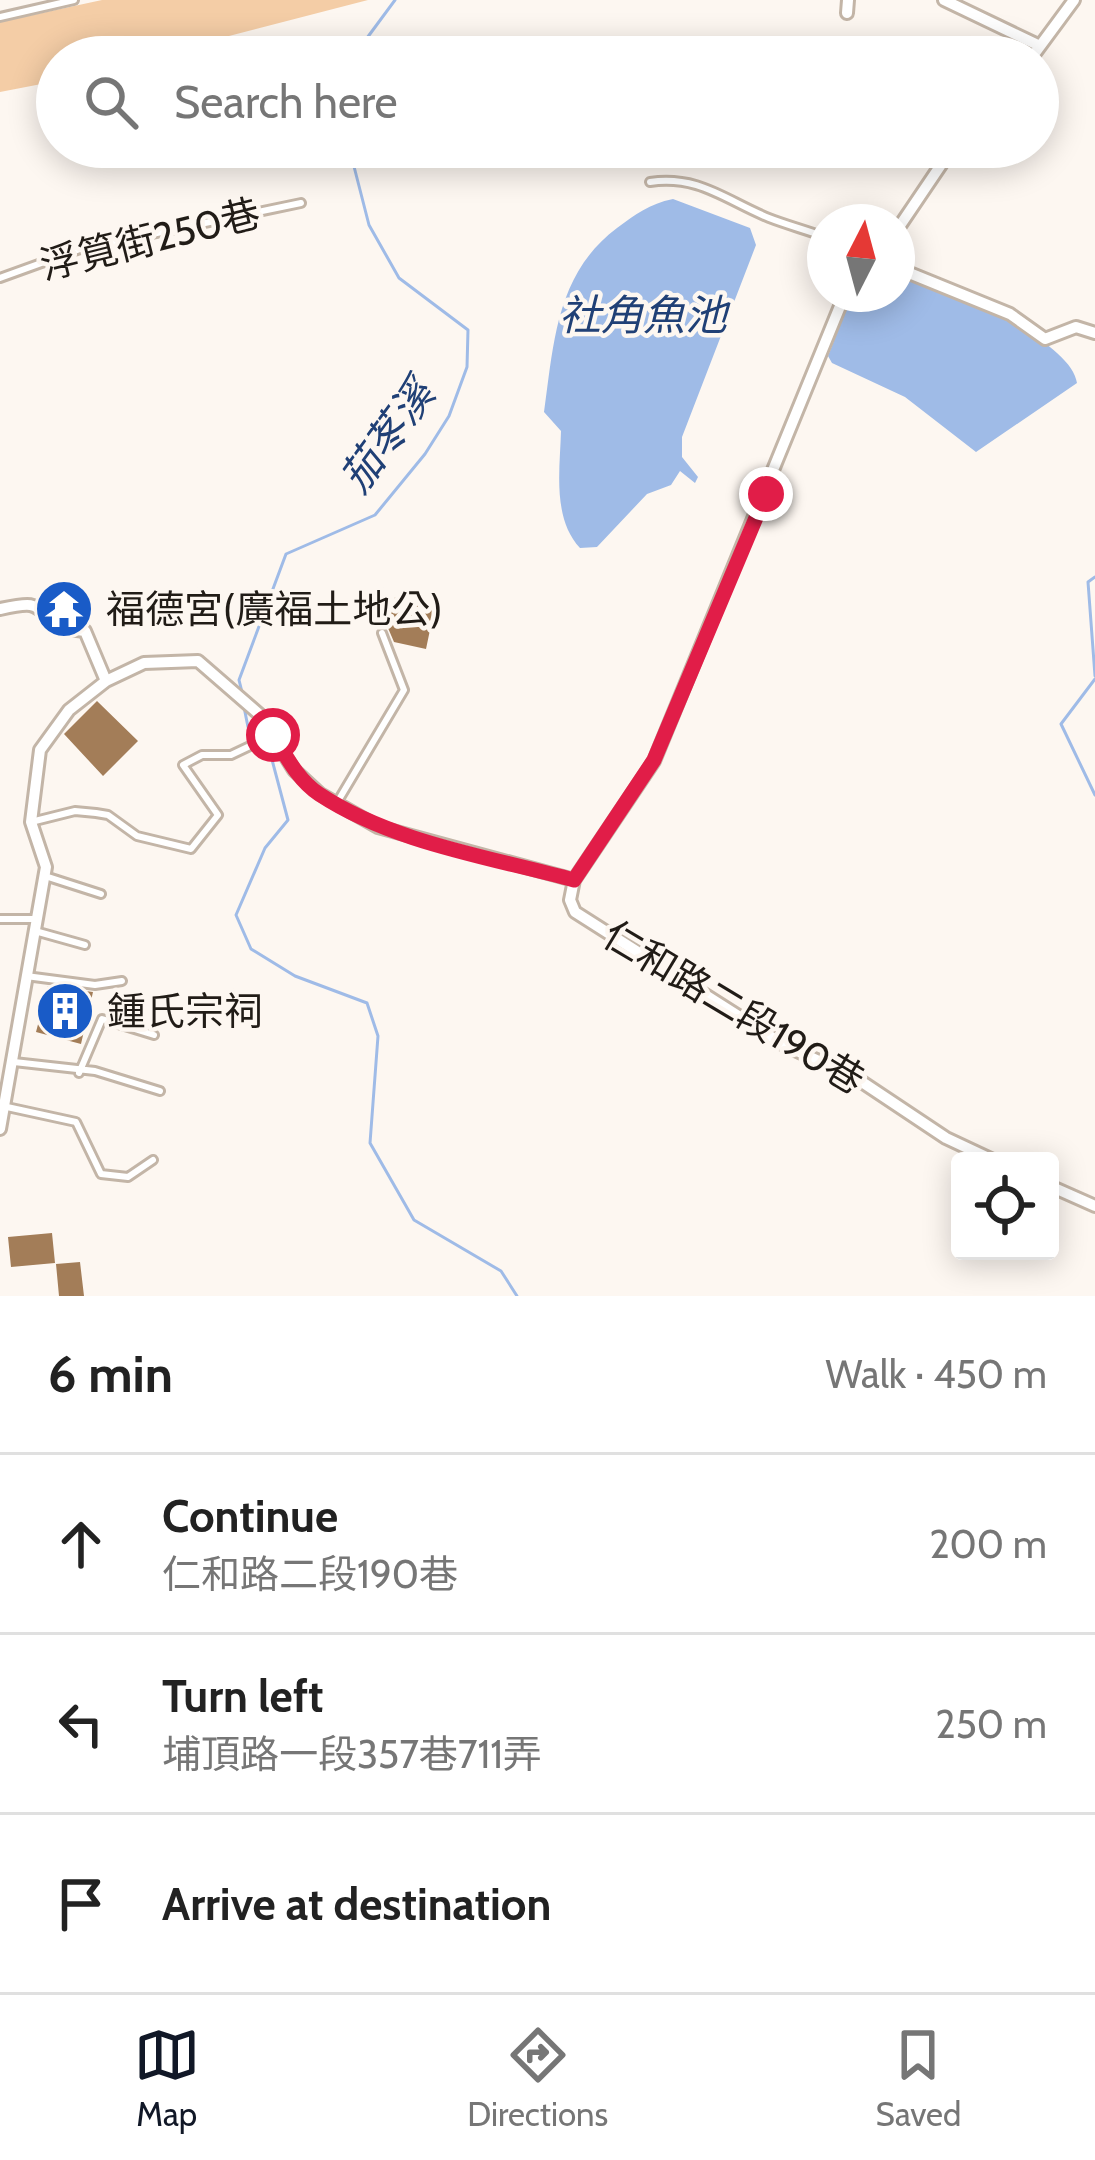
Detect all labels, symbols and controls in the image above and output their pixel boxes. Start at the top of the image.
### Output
search box [36,36,1059,168]
icon: search [78,69,144,135]
text: Search here [174,75,398,129]
street label: 浮筧街250巷 [35,189,265,289]
north arrow [807,204,915,312]
water label: 社角魚池 [559,289,731,341]
water label: 茄苳溪 [329,366,448,502]
route end [739,467,793,521]
temple icon: 福德宮(廣福土地公) [33,578,95,640]
place label: 福德宮(廣福土地公) [106,585,442,633]
route start [246,708,300,762]
street label: 仁和路二段190巷 [595,910,873,1104]
building icon: 鍾氏宗祠 [34,980,96,1042]
place label: 鍾氏宗祠 [107,987,263,1035]
map controls [951,1152,1059,1260]
button: locate [951,1152,1059,1260]
text: 6 min [48,1343,173,1405]
text: Walk · 450 m [826,1350,1047,1398]
text: Continue [162,1489,338,1543]
icon: ahead [48,1511,114,1577]
text: 200 m [929,1520,1047,1568]
text: 仁和路二段190巷 [162,1550,458,1598]
text: Turn left [162,1669,324,1723]
icon: left [48,1691,114,1757]
text: 250 m [935,1700,1047,1748]
text: 埔頂路一段357巷711弄 [162,1730,542,1778]
icon: arrive [48,1871,114,1937]
text: Arrive at destination [162,1877,551,1931]
tab: Map [134,2022,200,2134]
tab: Directions [467,2022,608,2134]
tab: Saved [876,2022,961,2134]

